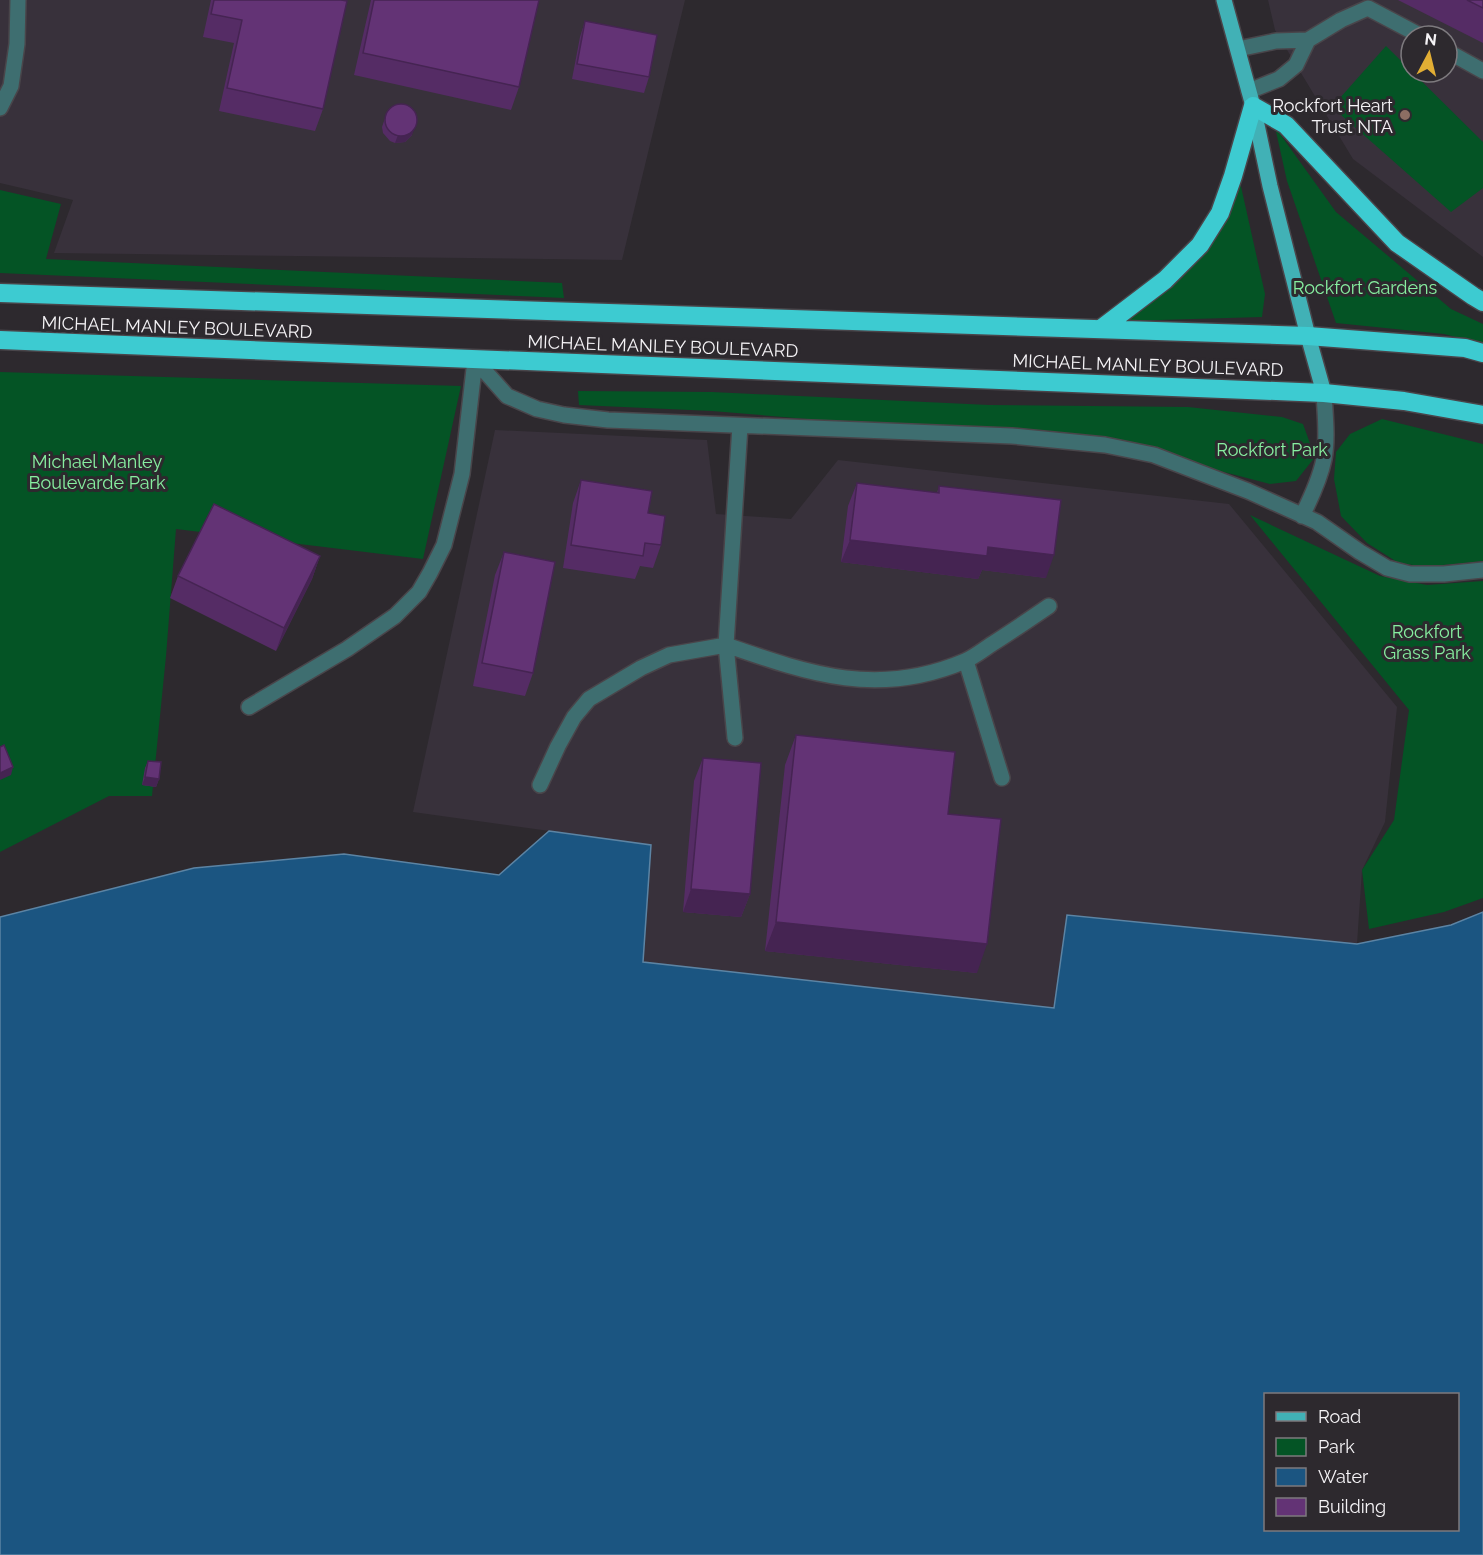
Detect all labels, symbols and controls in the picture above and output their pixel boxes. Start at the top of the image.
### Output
north arrow [1399,24,1459,84]
text: N [1424,29,1438,50]
place label: Rockfort Heart Trust NTA [1272,95,1393,137]
marker: Rockfort Heart Trust NTA [1398,108,1412,122]
park label: Rockfort Gardens [1293,277,1438,298]
street label: MICHAEL MANLEY BOULEVARD [41,312,313,342]
street label: MICHAEL MANLEY BOULEVARD [527,331,799,361]
street label: MICHAEL MANLEY BOULEVARD [1012,350,1284,380]
park label: Rockfort Park [1216,439,1328,460]
park label: Michael Manley Boulevarde Park [29,451,166,493]
park label: Rockfort Grass Park [1383,621,1471,663]
legend [1264,1393,1459,1531]
text: Road [1318,1406,1361,1427]
text: Park [1318,1436,1355,1457]
text: Water [1318,1466,1369,1487]
text: Building [1318,1496,1386,1517]

